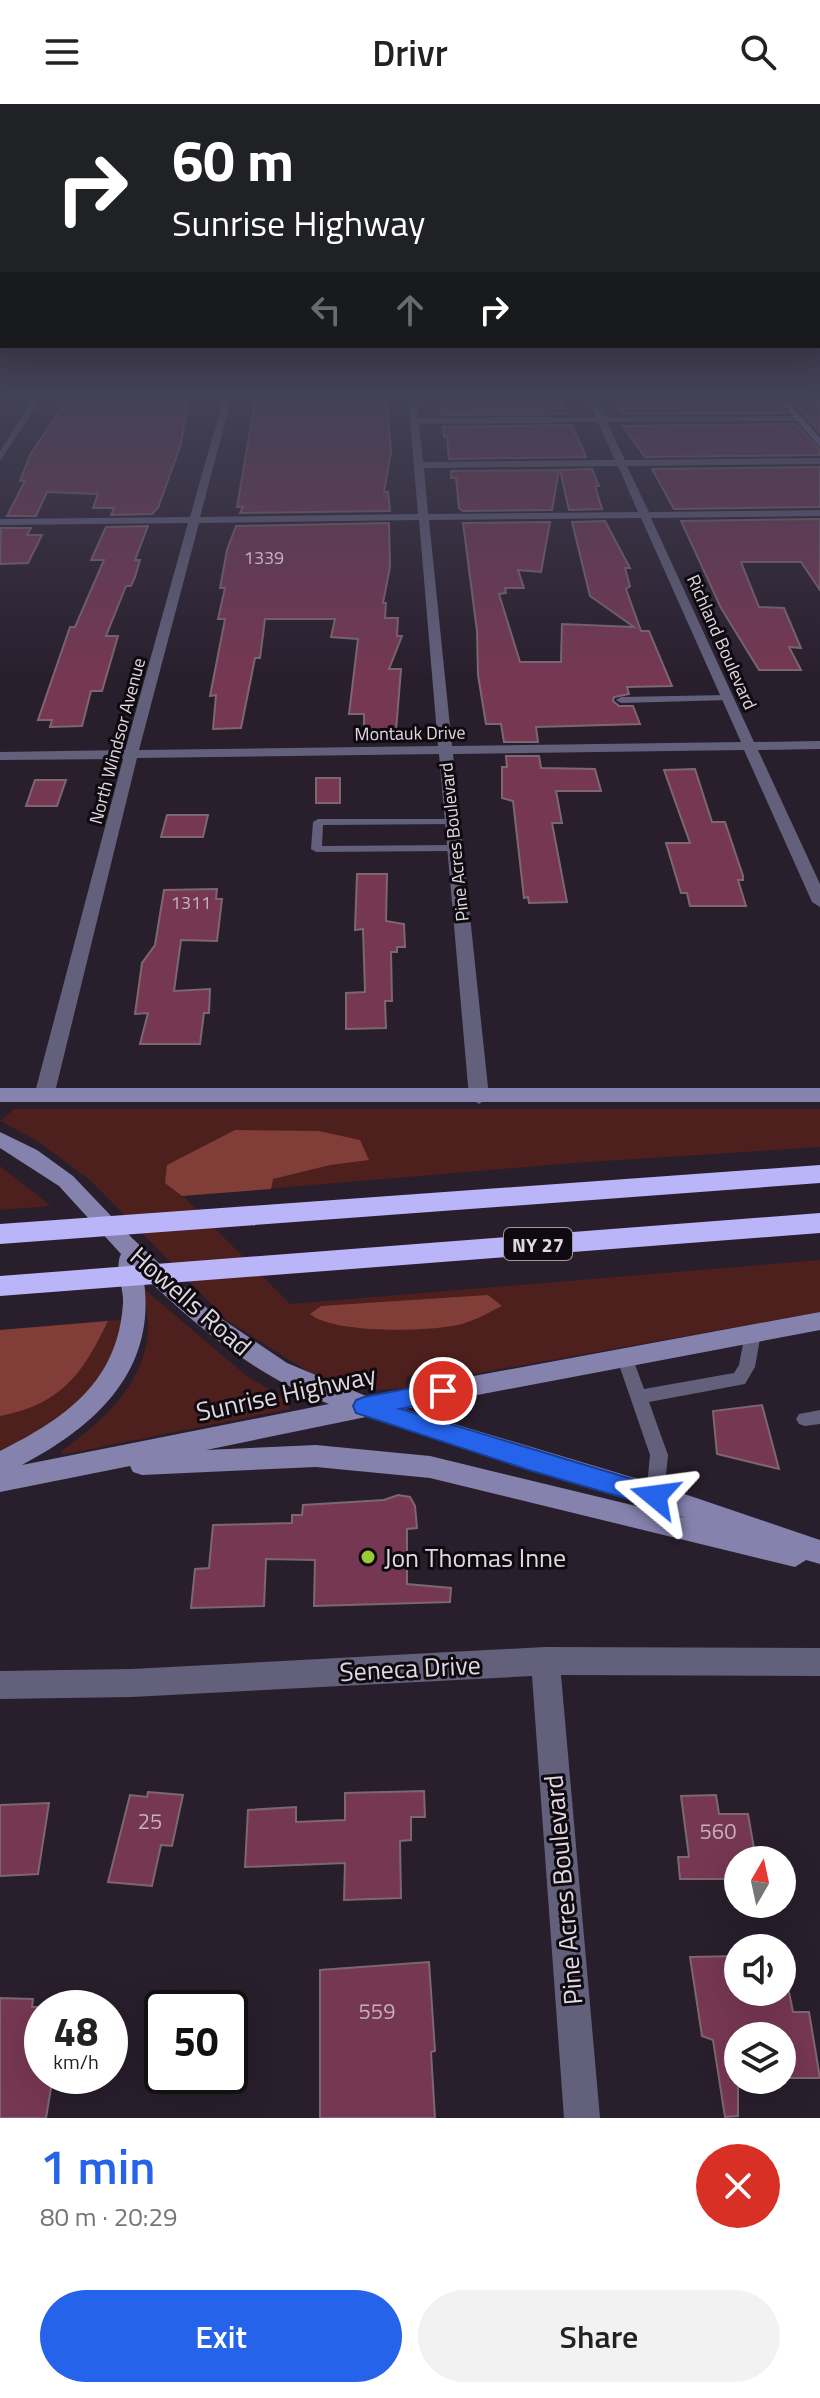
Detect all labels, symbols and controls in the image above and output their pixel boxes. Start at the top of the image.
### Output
text: Drivr [372,25,448,80]
icon: menu [40,30,84,74]
icon: search [736,30,780,74]
text: 60 m [172,118,294,203]
icon: right [40,136,144,240]
text: Sunrise Highway [172,195,425,250]
icon: left [304,288,348,332]
icon: ahead [388,288,432,332]
icon: right [472,288,516,332]
house number: 1339 [244,544,284,571]
street label: Richland Boulevard [680,570,764,714]
street label: North Windsor Avenue [82,655,152,827]
street label: Montauk Drive [354,719,466,747]
street label: Pine Acres Boulevard [432,761,476,923]
house number: 1311 [171,889,211,916]
road number: NY 27 [504,1228,572,1260]
street label: Howells Road [122,1237,260,1365]
street label: Sunrise Highway [192,1355,380,1431]
pin [409,1357,477,1425]
icon: arrive [421,1369,465,1413]
position arrow [613,1454,697,1538]
place label: Jon Thomas Inne [384,1538,566,1577]
marker: Jon Thomas Inne [359,1548,377,1566]
street label: Seneca Drive [338,1645,482,1691]
street label: Pine Acres Boulevard [534,1773,592,2007]
house number: 25 [138,1804,162,1838]
house number: 560 [700,1814,736,1848]
north arrow [724,1846,796,1918]
map controls [724,1846,796,2094]
button: sound [724,1934,796,2006]
speed limit sign: 50 [144,1990,248,2094]
house number: 559 [359,1994,395,2028]
text: 48 [54,2001,98,2062]
button: layers [724,2022,796,2094]
text: km/h [53,2046,99,2077]
text: 1 min [40,2130,155,2203]
button: close [696,2144,780,2228]
text: 80 m · 20:29 [40,2197,178,2236]
button: Exit [40,2290,402,2382]
button: Share [418,2290,780,2382]

